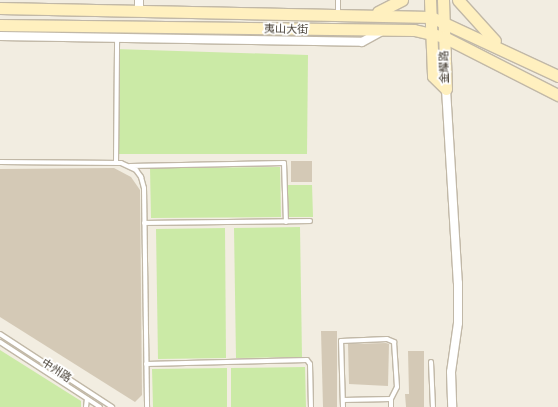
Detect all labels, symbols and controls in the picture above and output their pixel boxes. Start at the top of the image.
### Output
street label: 夷山大街 [264,23,308,37]
street label: 金耀路 [438,50,452,84]
street label: 中州路 [39,356,73,386]

